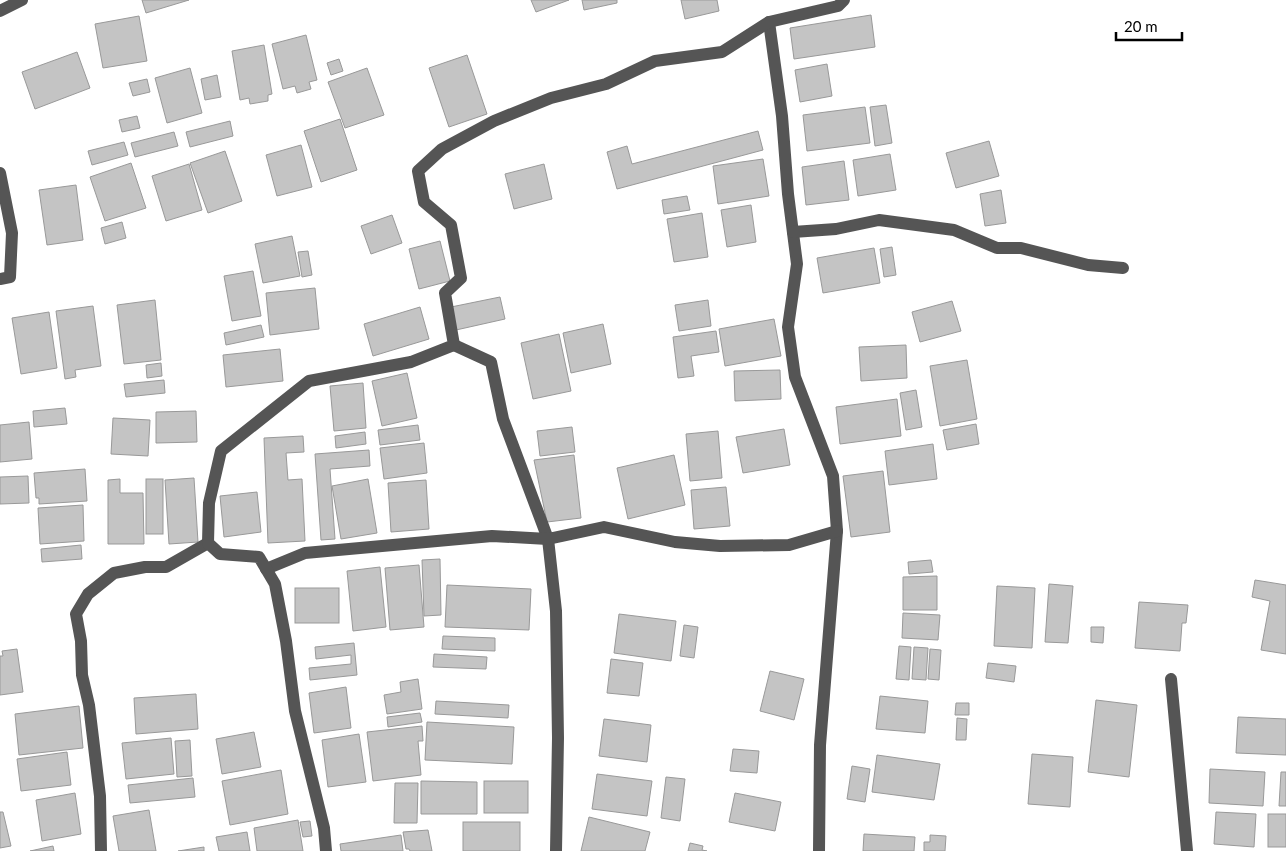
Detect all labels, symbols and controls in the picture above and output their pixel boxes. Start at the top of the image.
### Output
scale bar [1116,10,1182,42]
text: 20 m [1124,17,1158,35]

